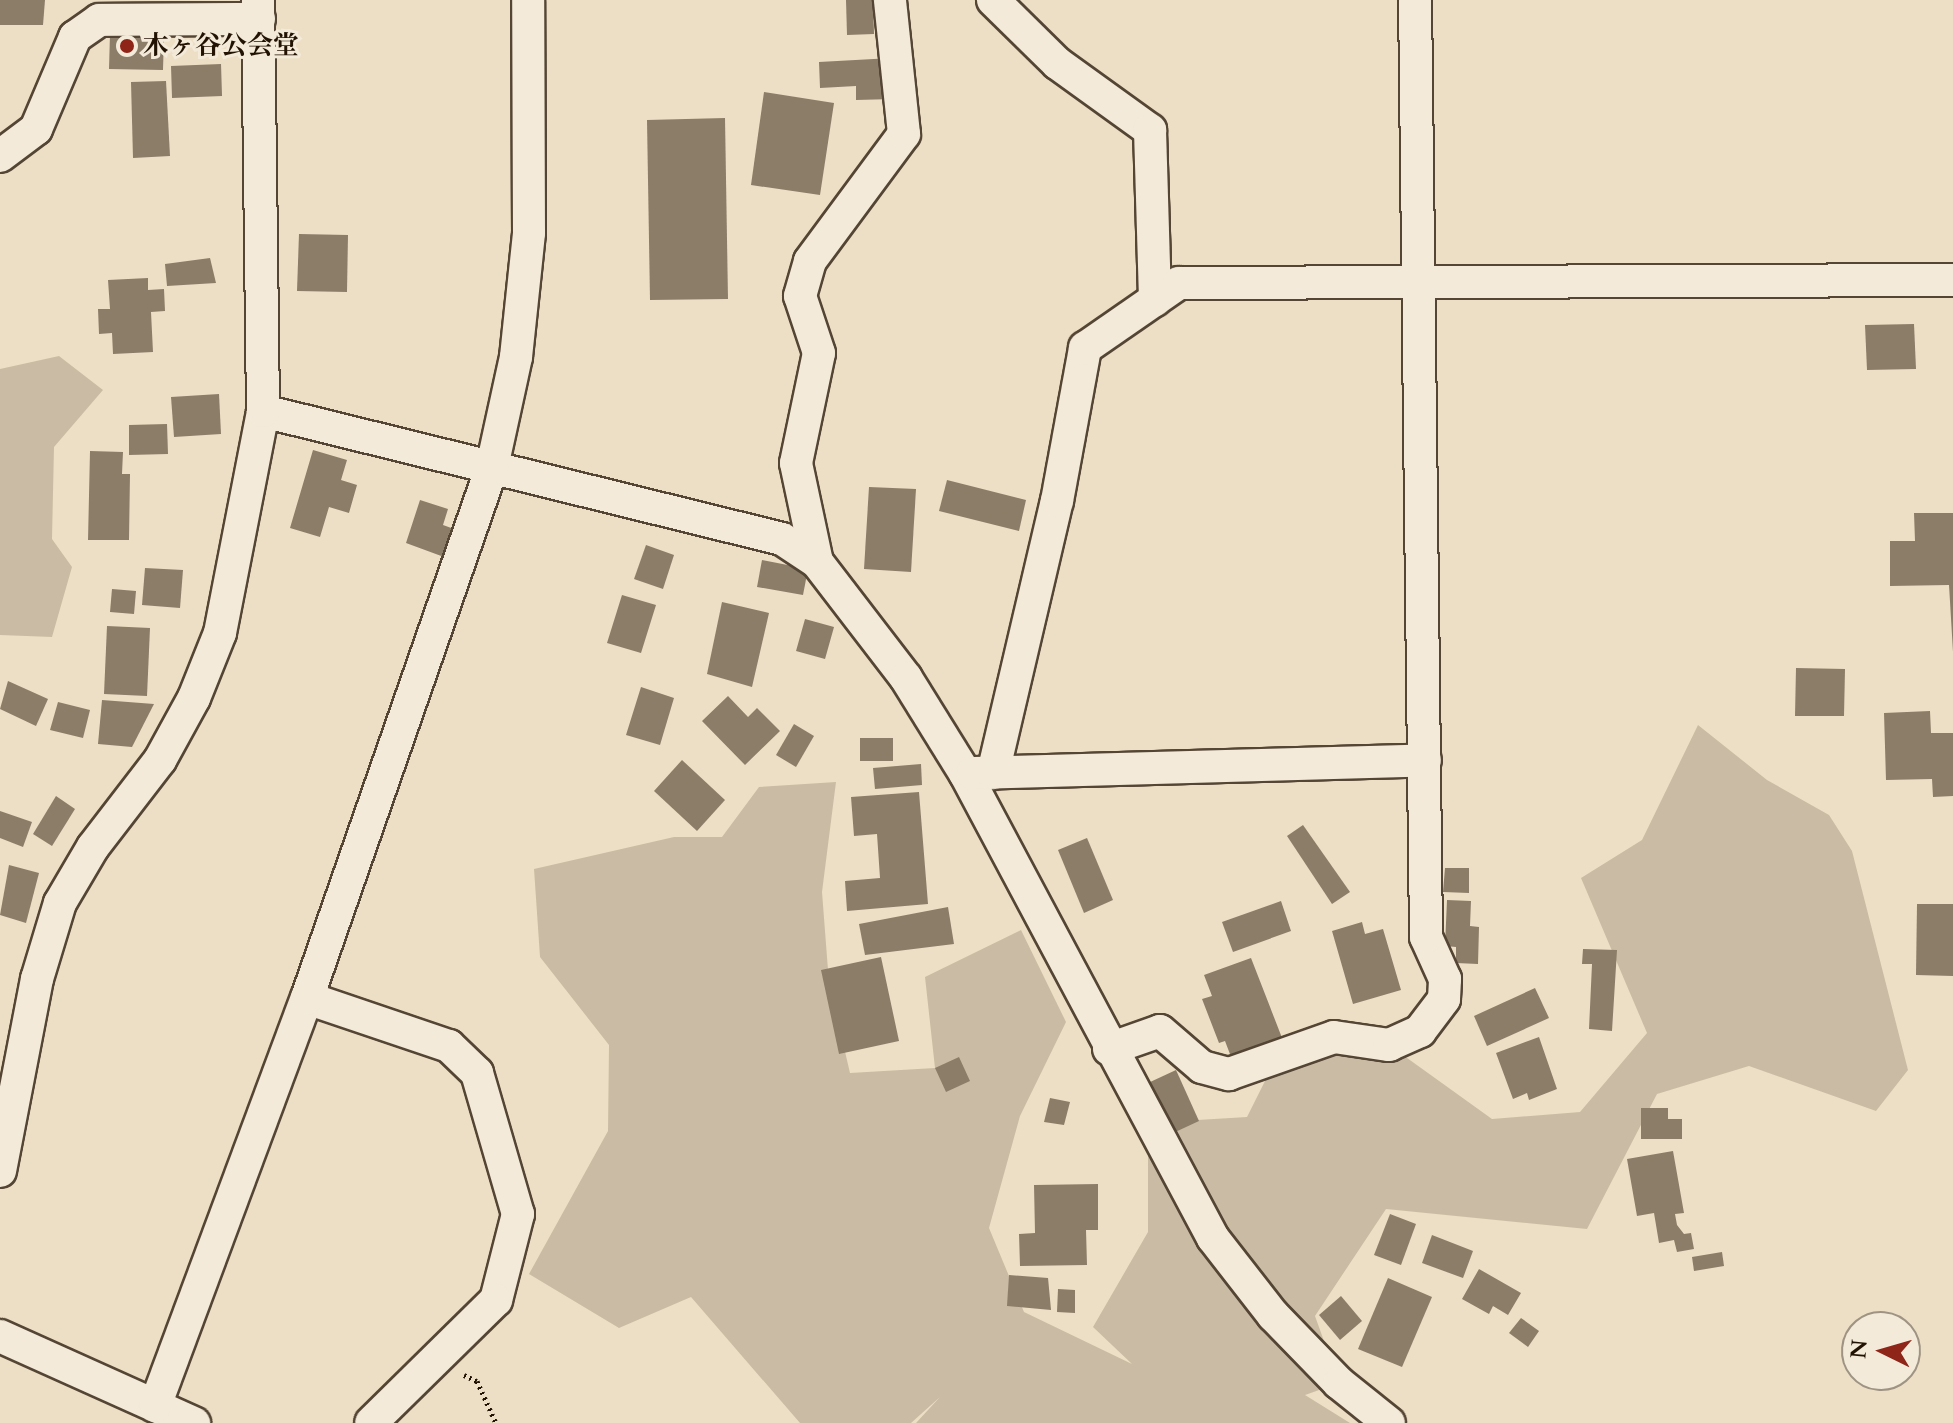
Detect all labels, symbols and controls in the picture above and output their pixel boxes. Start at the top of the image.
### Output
place label: 木ヶ谷公会堂 [143,30,299,62]
marker: 木ヶ谷公会堂 [118,37,136,55]
north arrow [1841,1311,1921,1391]
text: N [1843,1338,1875,1360]

